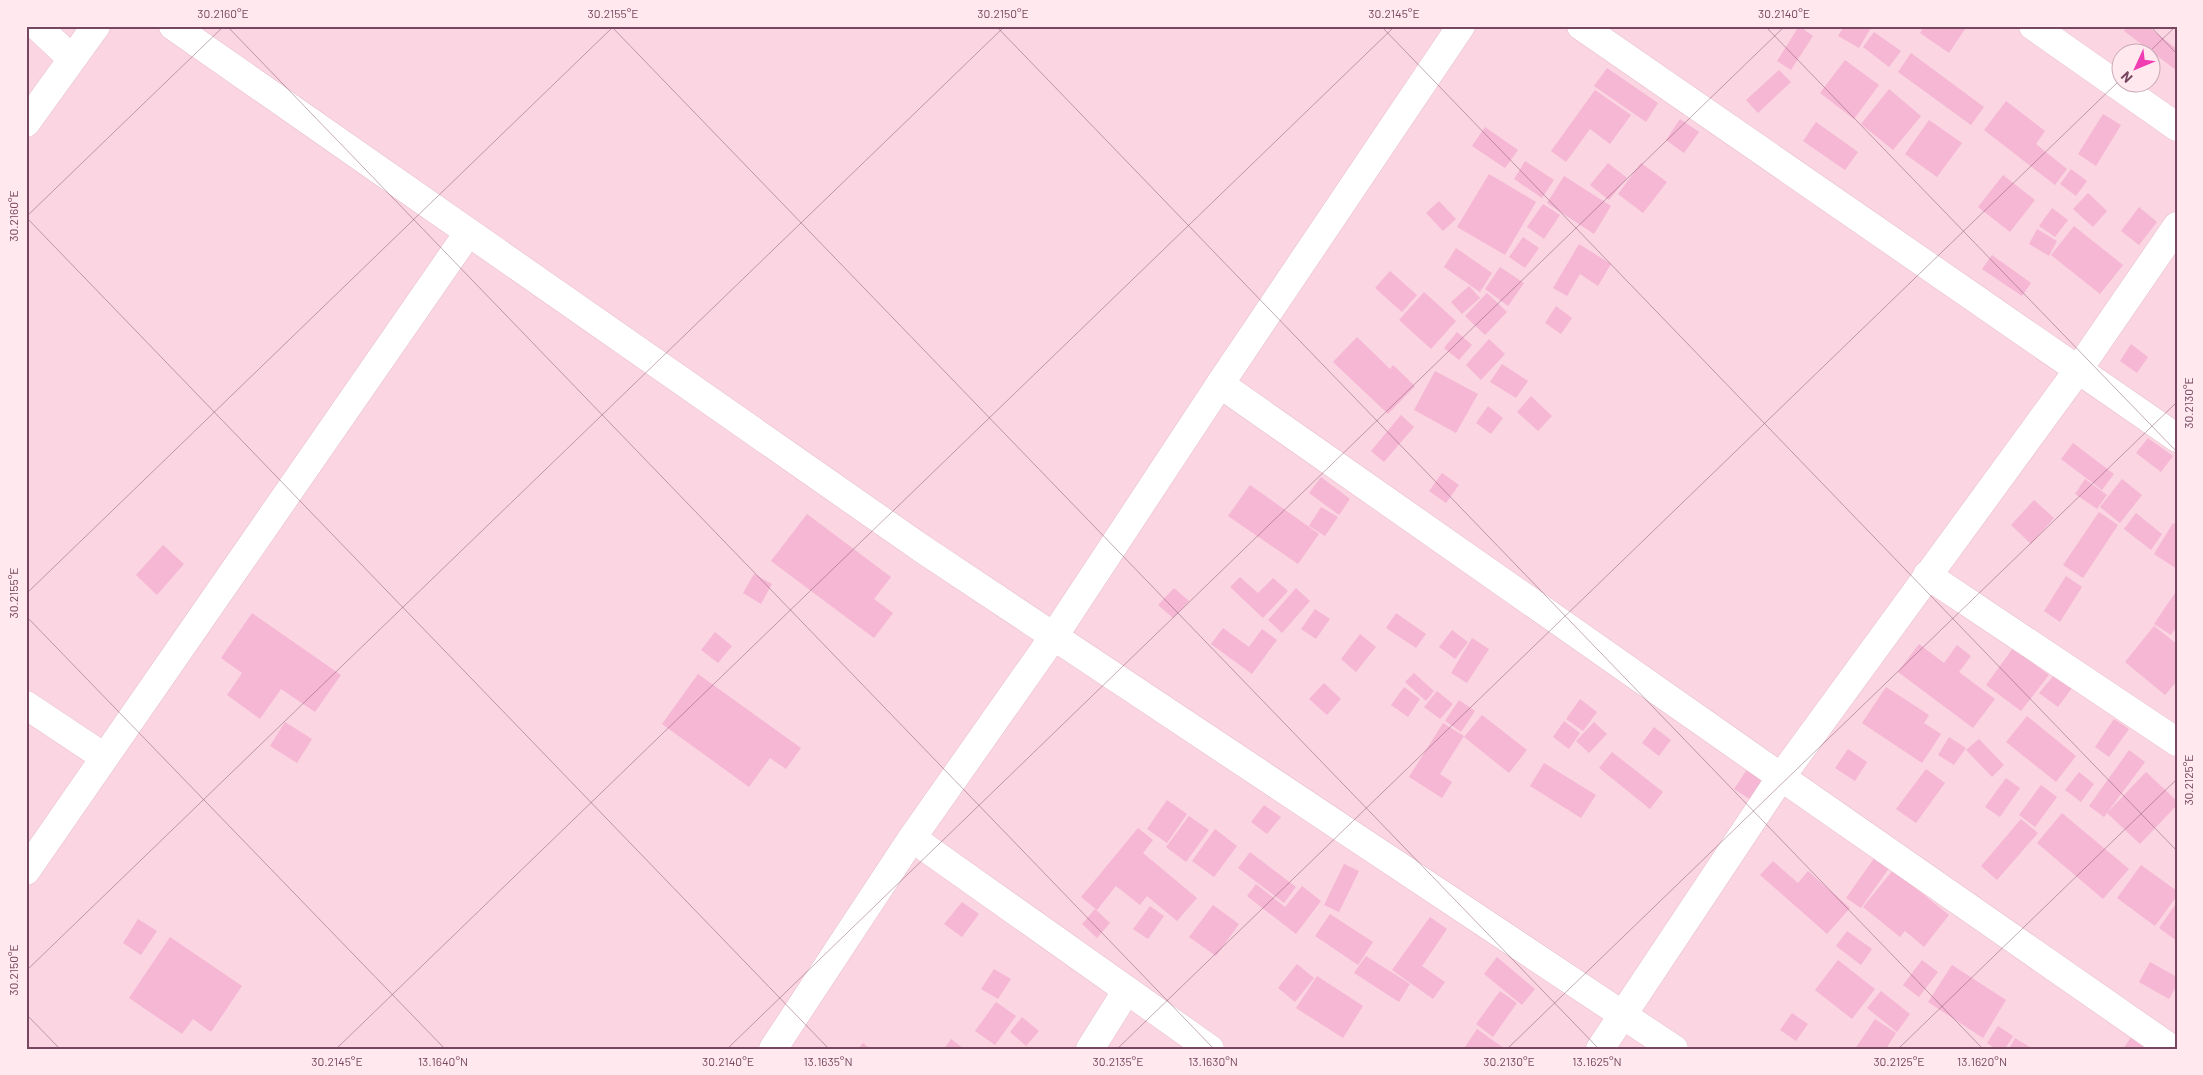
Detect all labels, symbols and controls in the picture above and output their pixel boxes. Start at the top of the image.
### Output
text: 30.2160°E [197,6,249,20]
text: 30.2155°E [588,6,638,20]
text: 30.2150°E [977,6,1029,20]
text: 30.2145°E [1368,6,1420,20]
text: 30.2140°E [1758,6,1810,20]
north arrow [2110,42,2160,92]
text: N [2117,68,2136,87]
text: 30.2160°E [6,190,20,242]
text: 30.2130°E [2181,377,2195,429]
text: 30.2155°E [6,568,20,618]
text: 30.2125°E [2181,754,2195,806]
text: 30.2150°E [6,944,20,996]
text: 30.2145°E [311,1054,363,1068]
text: 13.1640°N [418,1054,468,1068]
text: 30.2140°E [702,1054,754,1068]
text: 13.1635°N [803,1054,853,1068]
text: 30.2135°E [1093,1054,1143,1068]
text: 13.1630°N [1188,1054,1238,1068]
text: 30.2130°E [1483,1054,1535,1068]
text: 13.1625°N [1572,1054,1622,1068]
text: 30.2125°E [1873,1054,1925,1068]
text: 13.1620°N [1957,1054,2007,1068]

